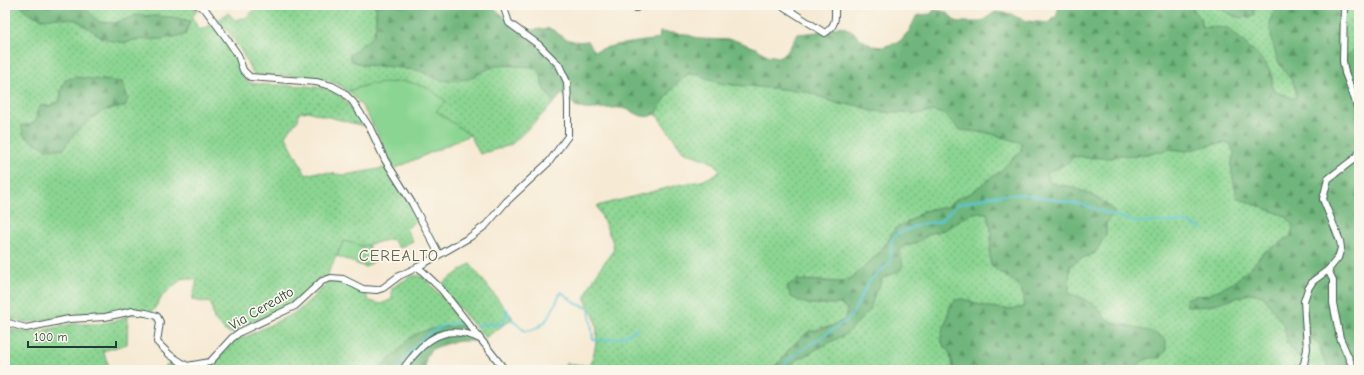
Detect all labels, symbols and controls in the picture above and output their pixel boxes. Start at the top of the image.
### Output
district label: CEREALTO [359,247,439,265]
street label: Via Cerealto [226,283,297,334]
scale bar [28,323,116,349]
text: 100 m [34,330,67,344]

